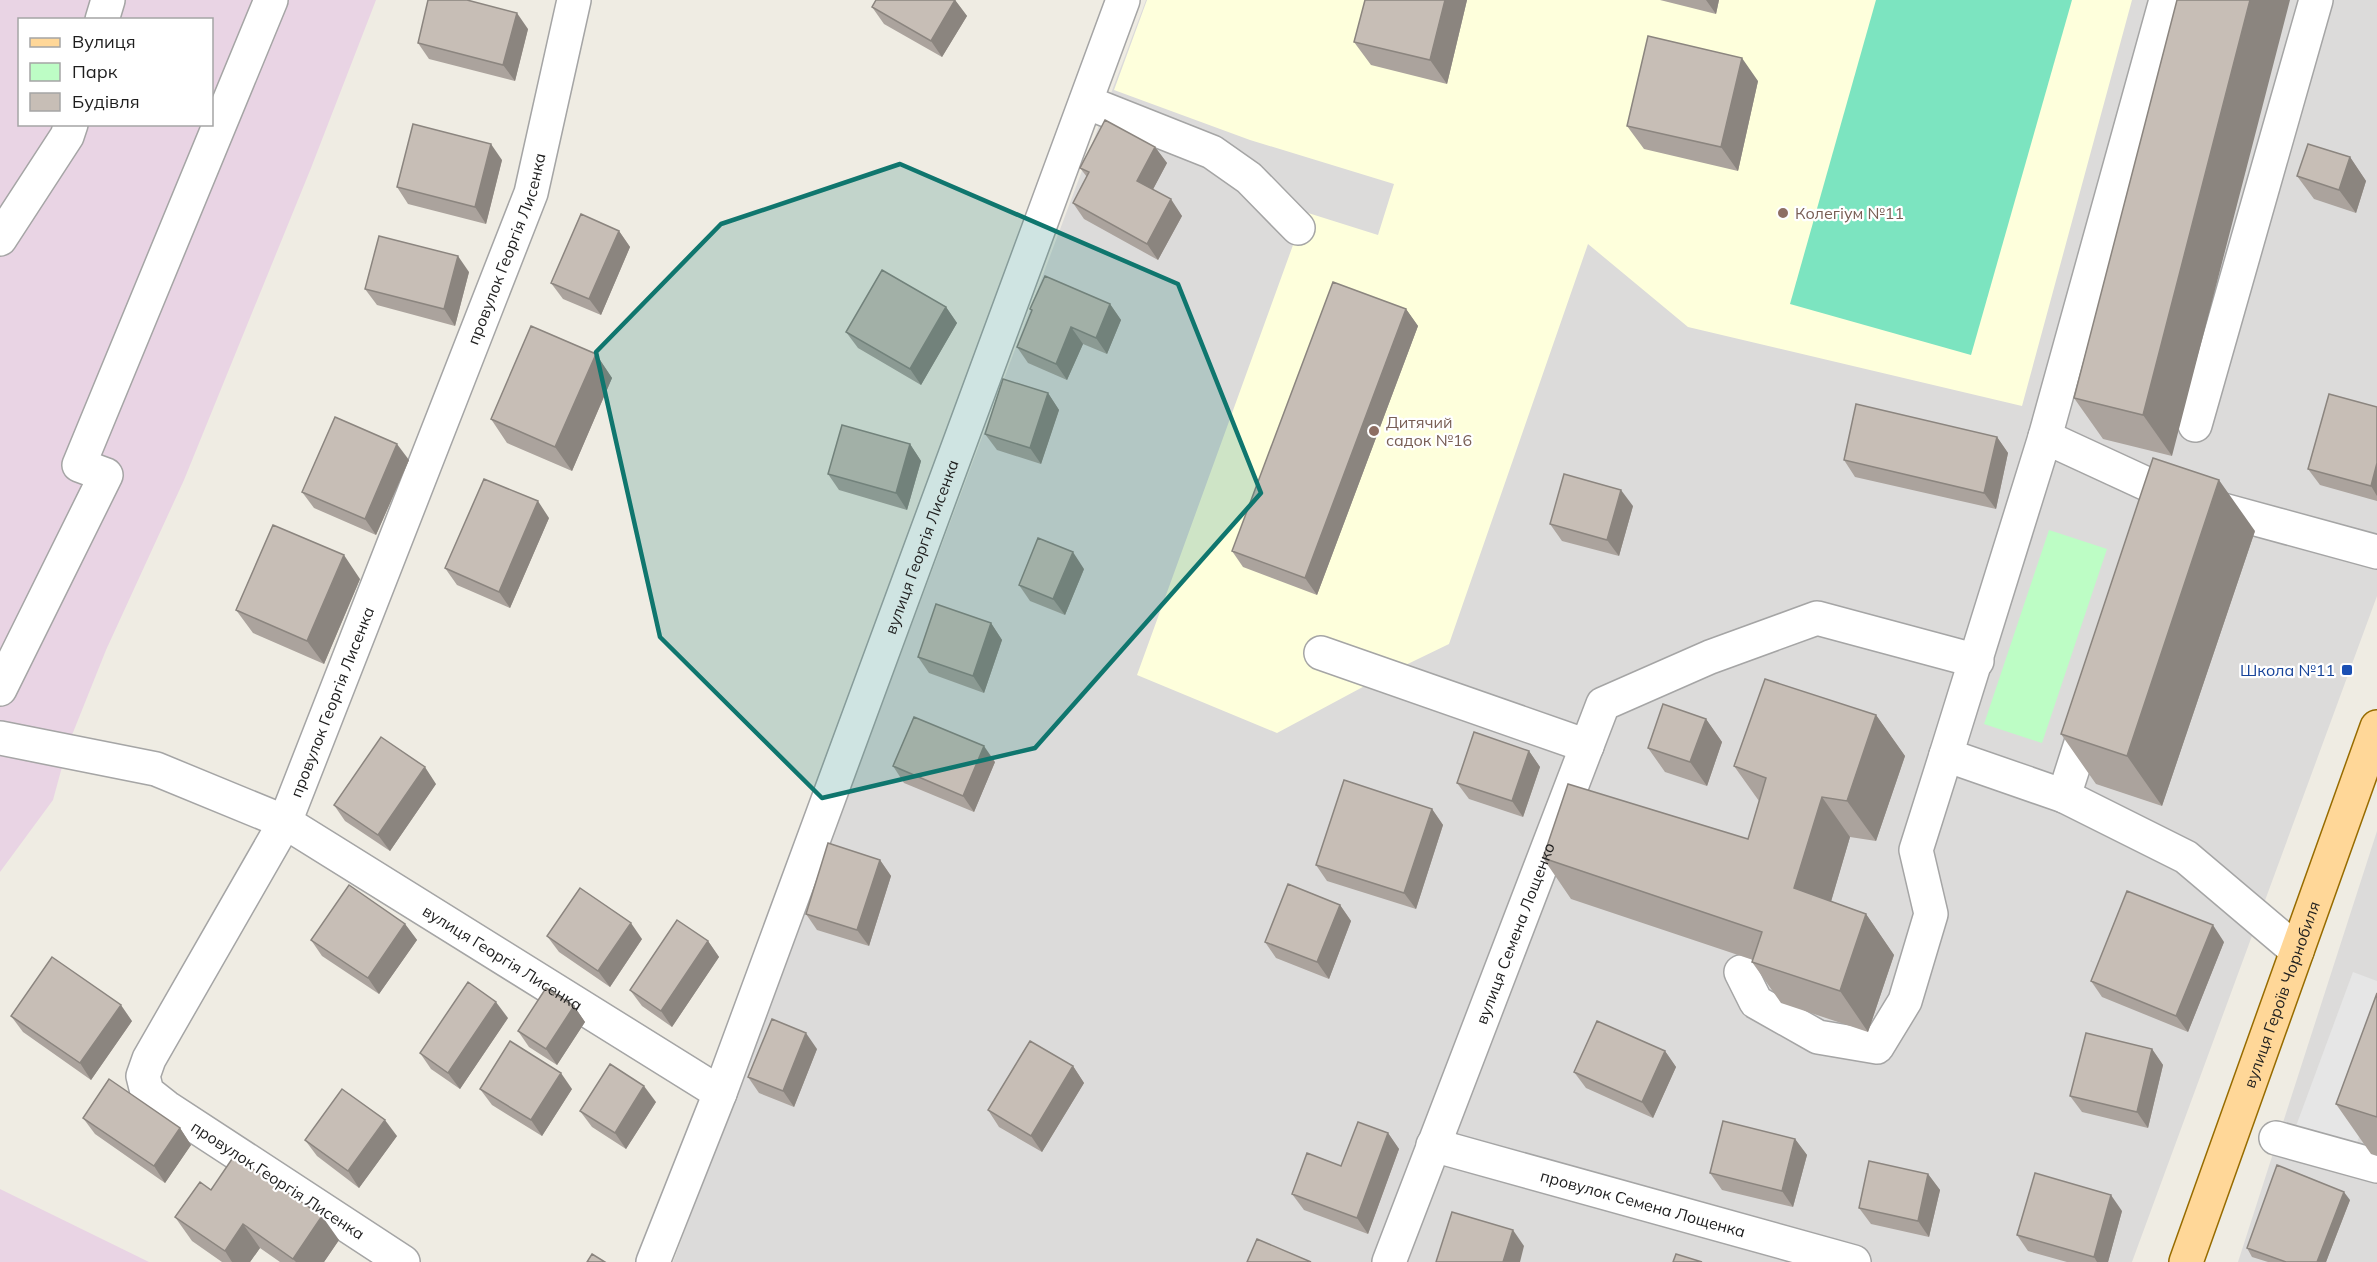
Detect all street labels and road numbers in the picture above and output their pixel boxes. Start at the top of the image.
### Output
street label: провулок Георгія Лисенка [463,151,550,348]
street label: вулиця Георгія Лисенка [880,457,963,637]
street label: провулок Георгія Лисенка [286,604,378,800]
street label: вулиця Семена Лощенко [1471,840,1559,1027]
street label: вулиця Героїв Чорнобиля [2239,898,2324,1091]
street label: вулиця Георгія Лисенка [419,900,586,1015]
street label: провулок Георгія Лисенка [188,1116,368,1244]
street label: провулок Семена Лощенка [1538,1165,1748,1241]

